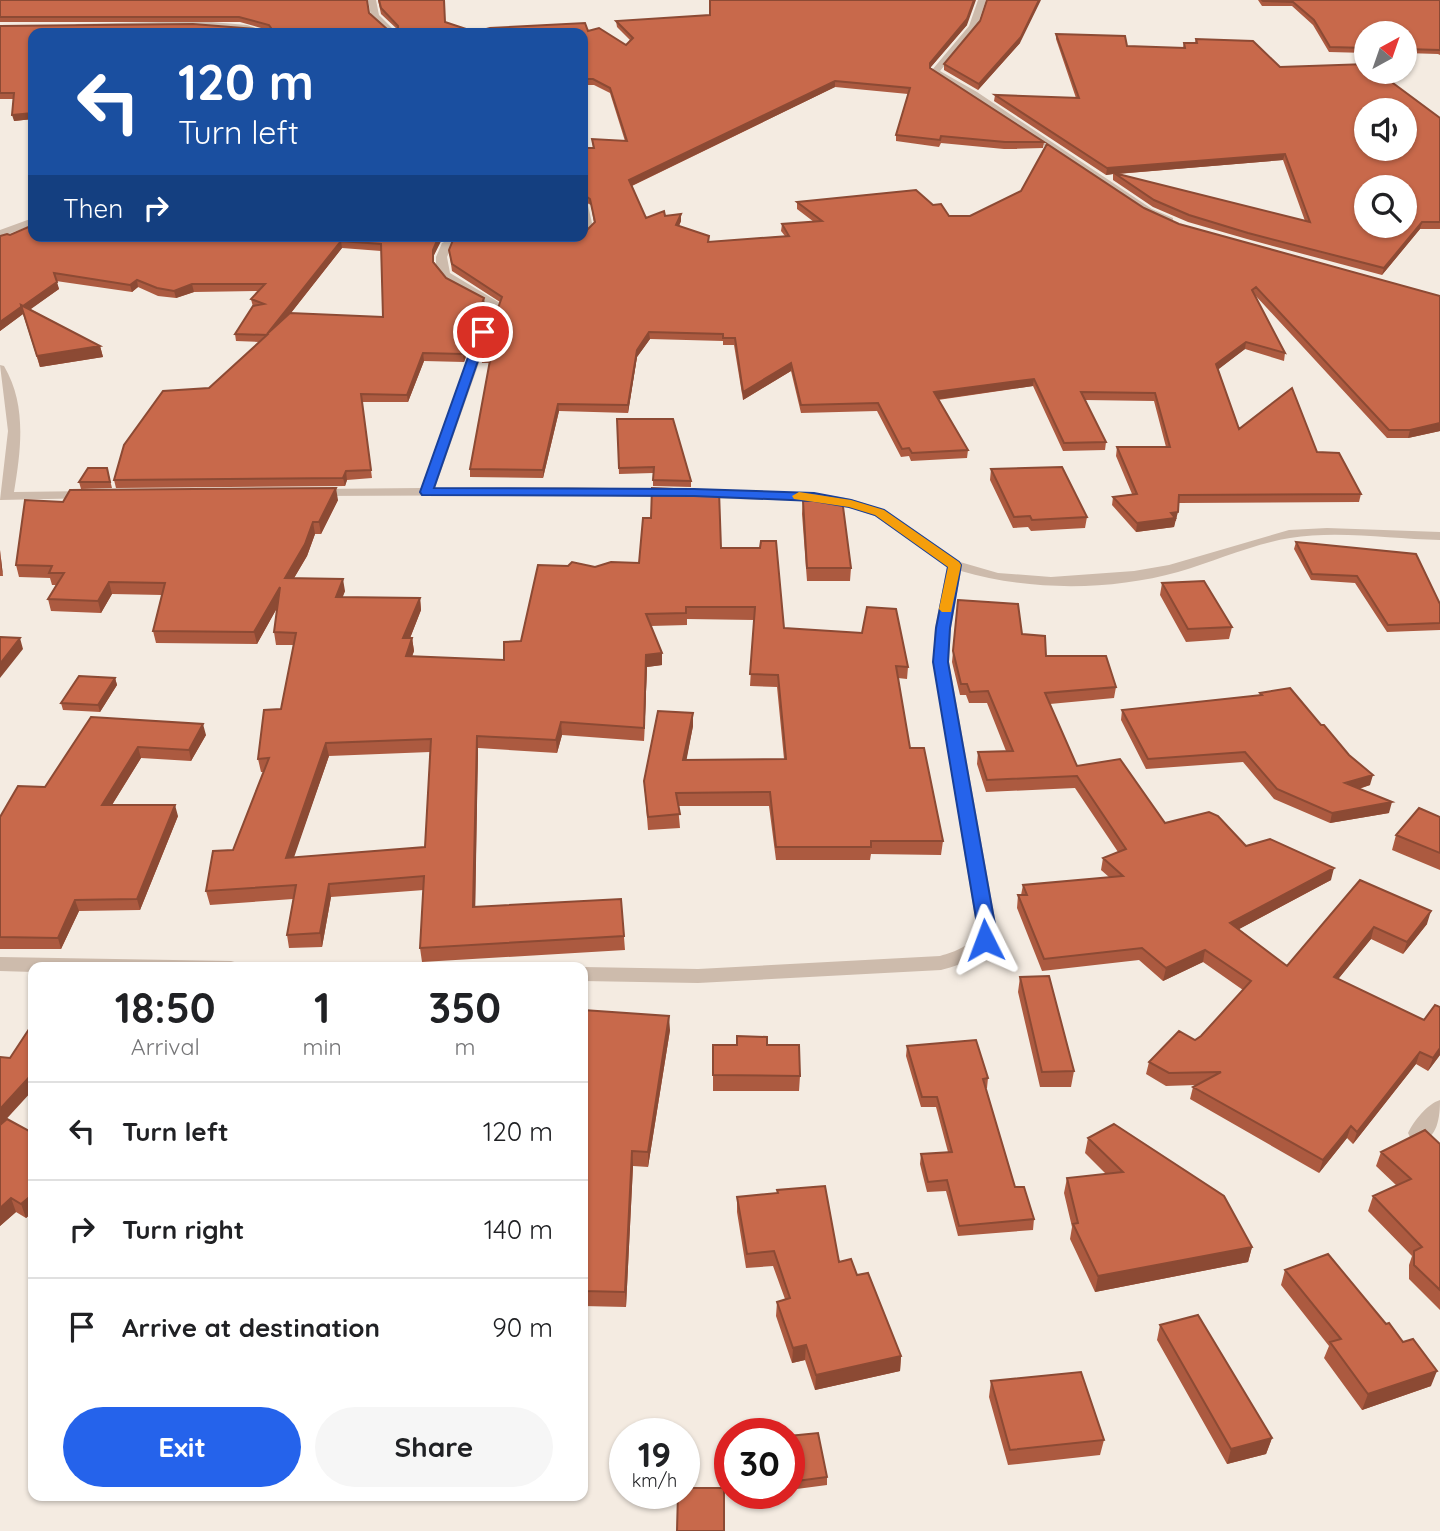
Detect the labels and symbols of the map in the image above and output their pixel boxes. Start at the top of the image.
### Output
north arrow [1354,21,1418,84]
pin [453,302,513,362]
position arrow [948,903,1022,977]
speed limit sign: 30 [714,1418,805,1509]

